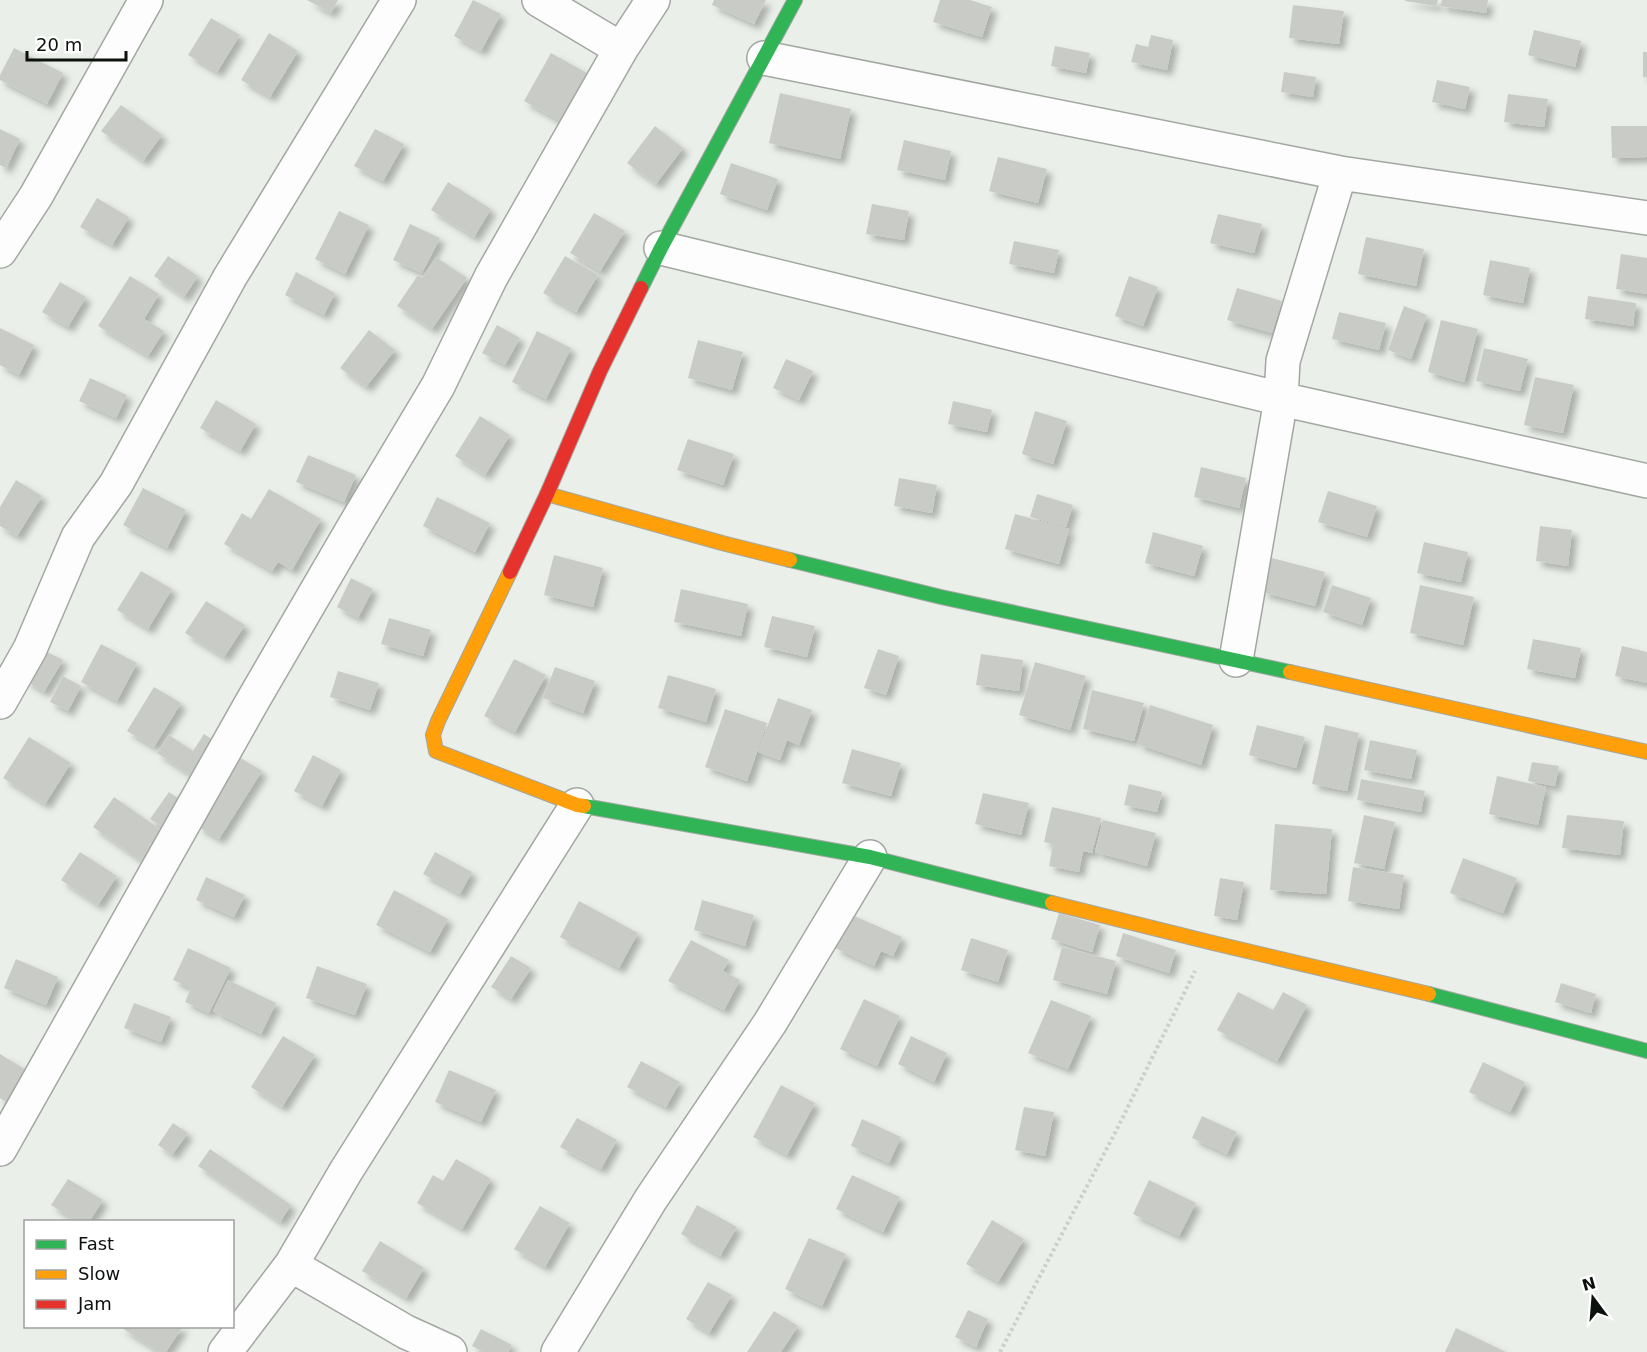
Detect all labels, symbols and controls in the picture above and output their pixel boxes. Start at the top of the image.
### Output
scale bar [27,24,126,62]
text: 20 m [36,34,82,55]
legend [24,1220,234,1328]
text: Fast [78,1233,114,1254]
text: Slow [78,1263,120,1284]
north arrow [1563,1268,1623,1328]
text: N [1580,1273,1598,1295]
text: Jam [77,1293,112,1314]

